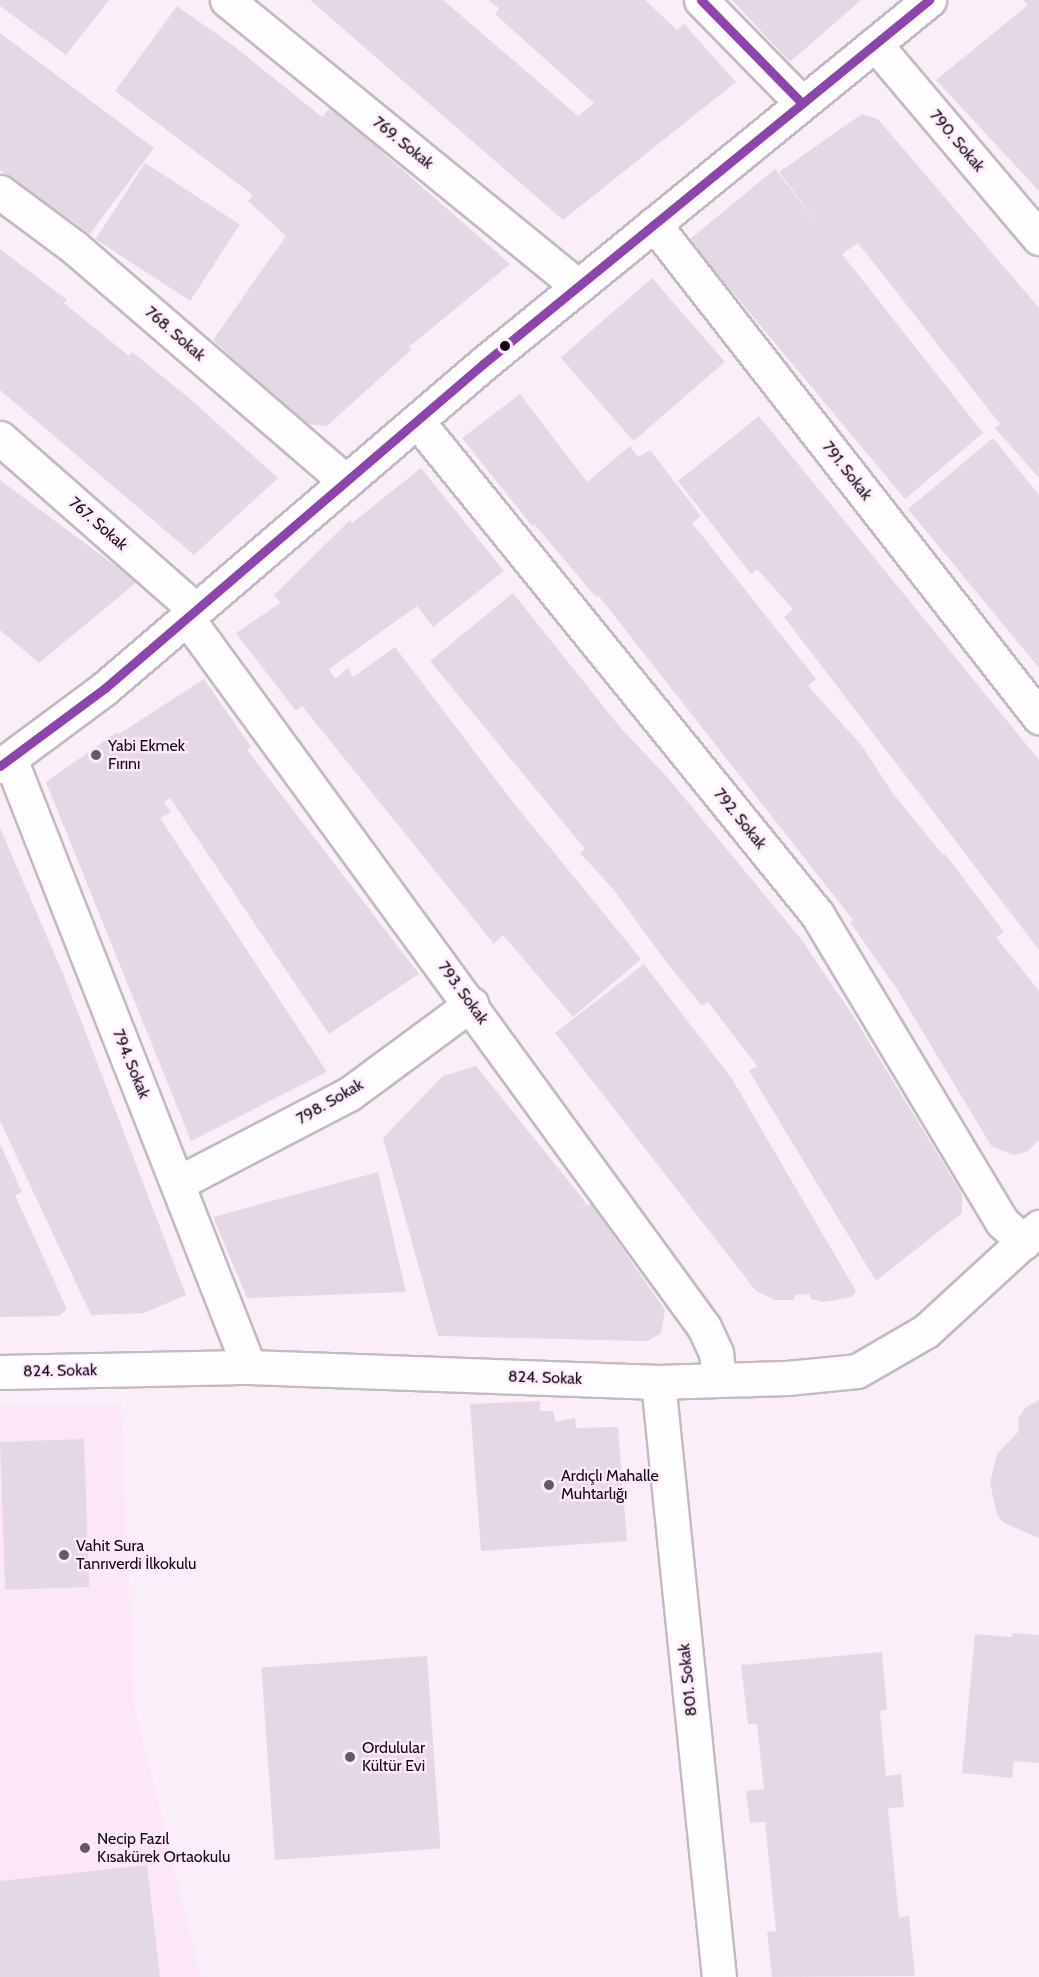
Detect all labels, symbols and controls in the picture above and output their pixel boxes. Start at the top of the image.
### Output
street label: 790. Sokak [926,106,988,176]
street label: 769. Sokak [369,113,437,173]
street label: 768. Sokak [141,303,209,365]
unlabelled marker [499,340,511,352]
street label: 791. Sokak [818,438,876,504]
street label: 767. Sokak [65,493,131,555]
place label: Yabi Ekmek Fırını [108,736,185,774]
marker: Yabi Ekmek Fırını [89,748,103,762]
street label: 792. Sokak [710,785,770,853]
street label: 793. Sokak [434,958,492,1028]
street label: 794. Sokak [108,1026,154,1102]
street label: 798. Sokak [293,1075,367,1129]
street label: 824. Sokak [23,1361,97,1381]
street label: 824. Sokak [508,1367,582,1389]
place label: Ardıçlı Mahalle Muhtarlığı [561,1466,659,1504]
marker: Ardıçlı Mahalle Muhtarlığı [542,1478,556,1492]
place label: Vahit Sura Tanrıverdi İlkokulu [76,1536,196,1574]
marker: Vahit Sura Tanrıverdi İlkokulu [57,1548,71,1562]
street label: 801. Sokak [675,1643,701,1717]
place label: Ordulular Kültür Evi [362,1738,425,1776]
marker: Ordulular Kültür Evi [343,1750,357,1764]
place label: Necip Fazıl Kısakürek Ortaokulu [97,1829,230,1867]
marker: Necip Fazıl Kısakürek Ortaokulu [78,1841,92,1855]

